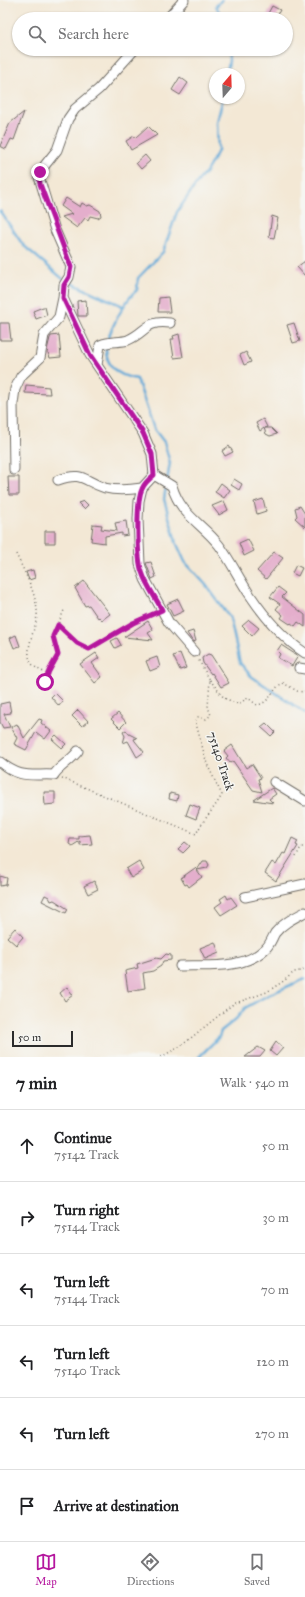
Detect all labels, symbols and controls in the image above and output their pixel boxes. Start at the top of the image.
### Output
search box [12,12,293,56]
icon: search [26,23,48,45]
text: Search here [58,25,129,43]
north arrow [209,68,245,104]
route end [31,163,49,181]
route start [36,673,54,691]
street label: 75140 Track [205,730,237,793]
scale bar [12,1029,73,1048]
text: 50 m [18,1031,41,1044]
text: 7 min [16,1073,57,1094]
text: Walk · 540 m [220,1075,289,1091]
text: Continue [54,1129,112,1147]
icon: ahead [16,1135,38,1157]
text: 50 m [262,1138,289,1154]
text: 75142 Track [54,1147,119,1163]
text: Turn right [54,1201,119,1219]
icon: right [16,1207,38,1229]
text: 30 m [263,1210,289,1226]
text: 75144 Track [54,1219,120,1235]
text: Turn left [54,1273,110,1291]
icon: left [16,1279,38,1301]
text: 70 m [261,1282,289,1298]
text: 75144 Track [54,1291,120,1307]
text: Turn left [54,1345,110,1363]
icon: left [16,1351,38,1373]
text: 120 m [256,1354,289,1370]
text: 75140 Track [54,1363,120,1379]
icon: left [16,1423,38,1445]
text: Turn left [54,1425,110,1443]
text: 270 m [255,1426,289,1442]
icon: arrive [16,1495,38,1517]
text: Arrive at destination [54,1497,179,1515]
tab: Map [35,1551,57,1588]
tab: Directions [127,1551,174,1588]
tab: Saved [244,1551,270,1588]

